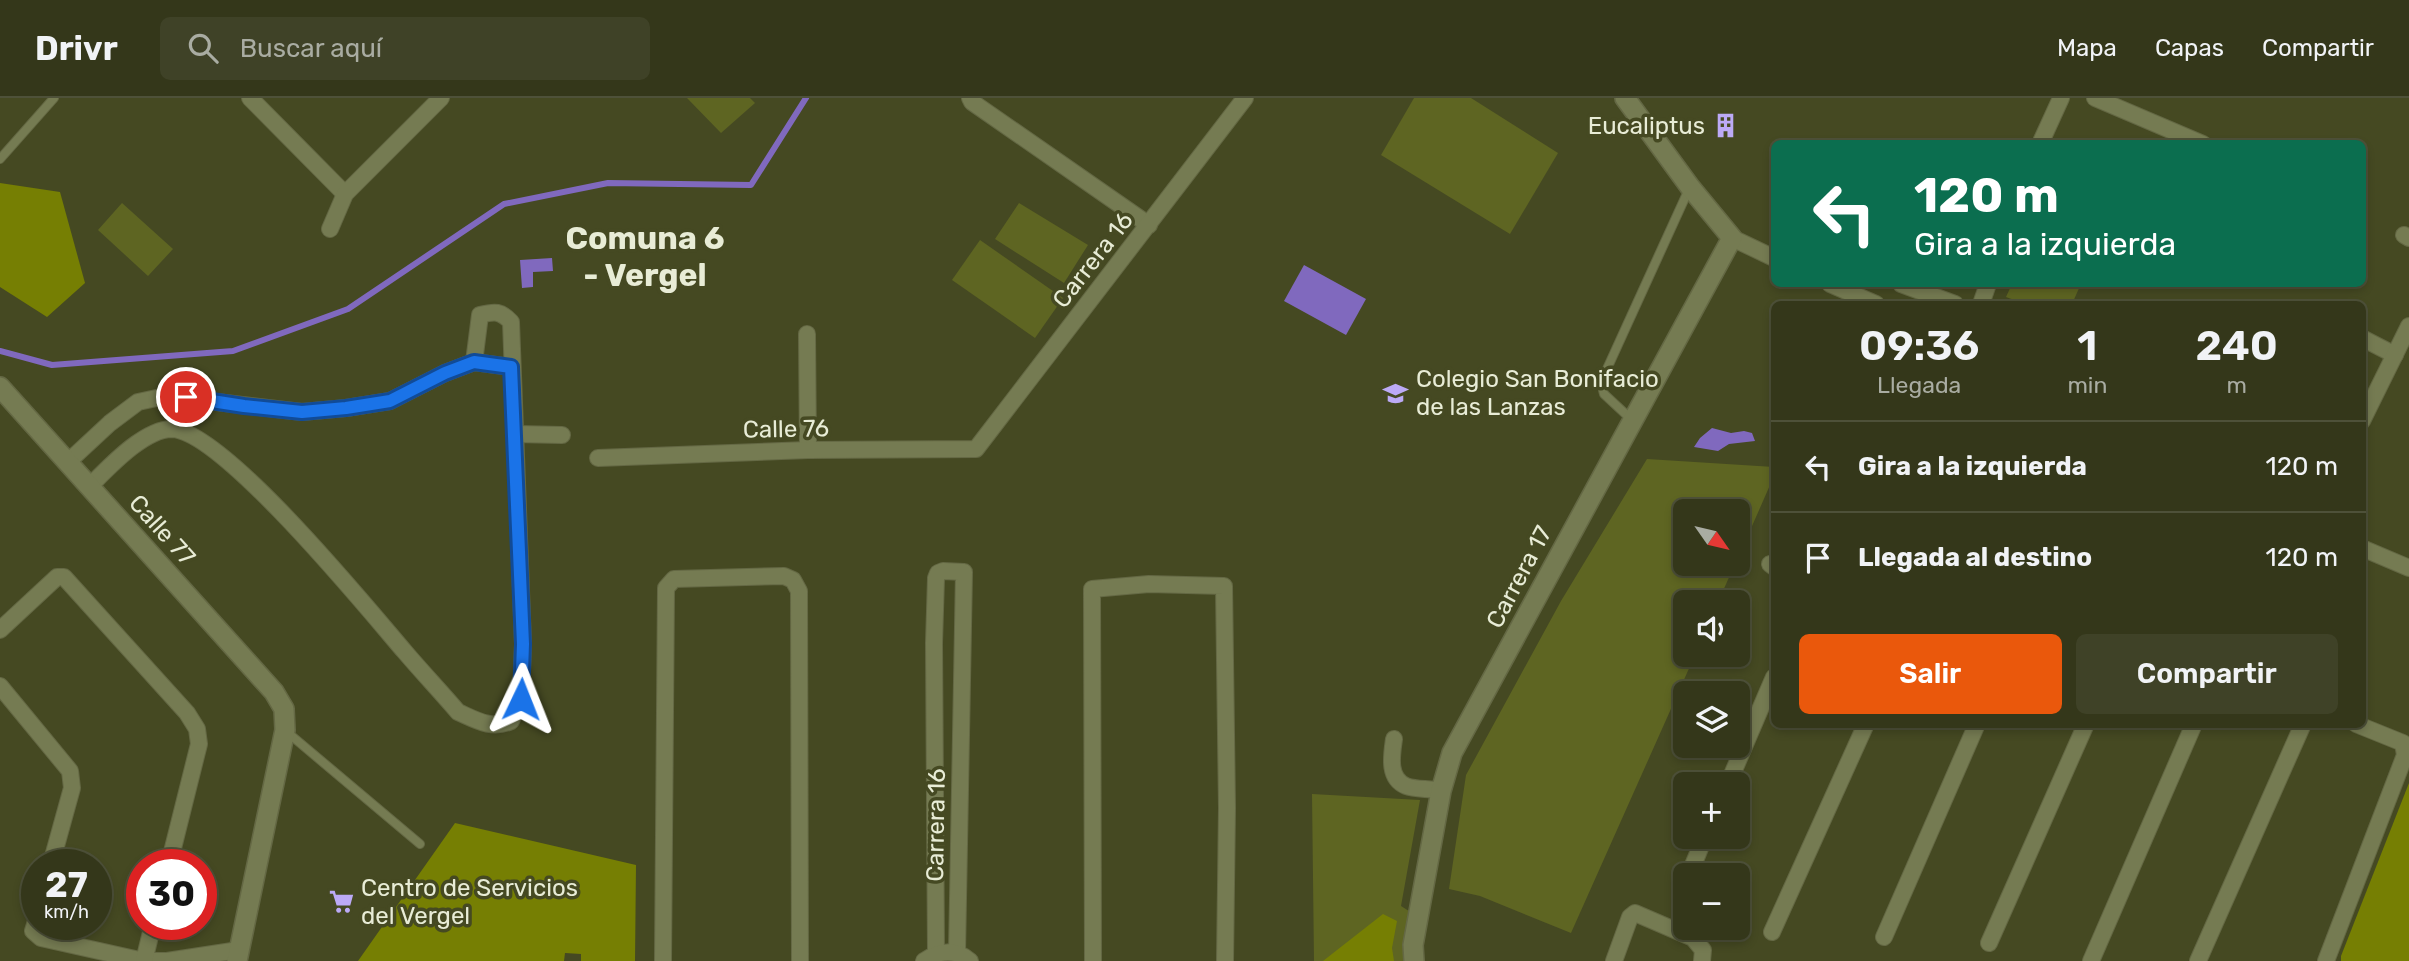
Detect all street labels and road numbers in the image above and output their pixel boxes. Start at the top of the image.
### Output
street label: Carrera 16 [1047,207,1139,313]
street label: Calle 76 [743,414,829,444]
street label: Calle 77 [123,489,201,571]
street label: Carrera 17 [1481,521,1557,633]
street label: Carrera 16 [921,768,951,882]

